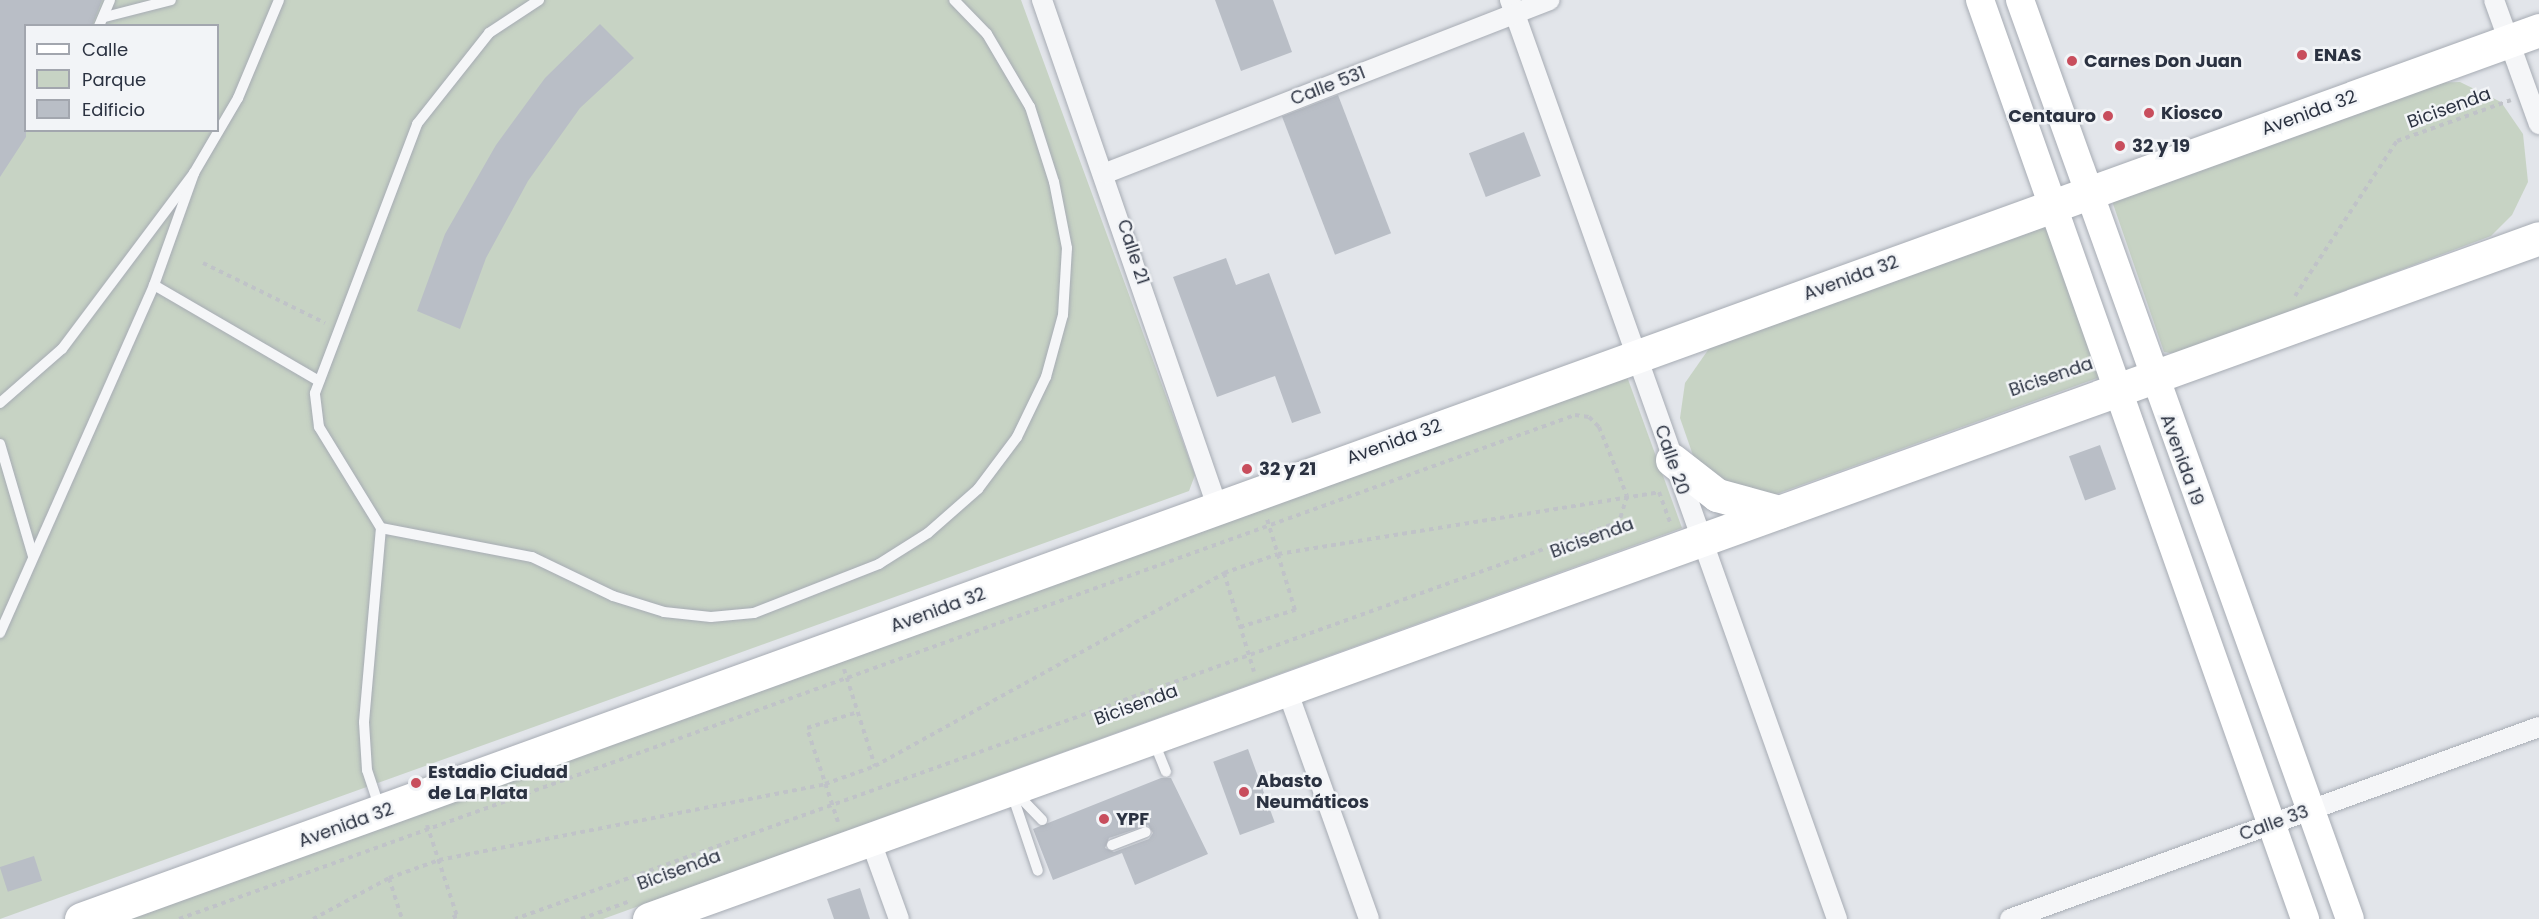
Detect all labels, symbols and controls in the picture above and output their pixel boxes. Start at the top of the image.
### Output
legend [24,24,219,132]
text: Calle [82,37,128,62]
place label: ENAS [2314,44,2362,66]
marker: ENAS [2295,48,2309,62]
place label: Carnes Don Juan [2084,50,2242,72]
marker: Carnes Don Juan [2065,54,2079,68]
street label: Calle 531 [1287,62,1369,110]
text: Parque [82,67,146,92]
street label: Bicisenda [2404,83,2494,133]
street label: Avenida 32 [2259,86,2359,140]
text: Edificio [82,97,145,122]
place label: Kiosco [2161,102,2223,124]
place label: Centauro [2008,105,2096,127]
marker: Kiosco [2142,106,2156,120]
marker: Centauro [2101,109,2115,123]
place label: 32 y 19 [2132,135,2190,157]
marker: 32 y 19 [2113,139,2127,153]
street label: Calle 21 [1112,217,1154,287]
street label: Avenida 32 [1801,251,1901,305]
street label: Bicisenda [2006,353,2096,401]
street label: Avenida 19 [2156,411,2208,509]
street label: Avenida 32 [1344,415,1444,469]
street label: Calle 20 [1650,422,1694,498]
place label: 32 y 21 [1259,458,1316,480]
marker: 32 y 21 [1240,462,1254,476]
street label: Bicisenda [1547,513,1637,563]
street label: Avenida 32 [888,583,988,637]
street label: Bicisenda [1091,680,1181,730]
place label: Estadio Ciudad de La Plata [428,762,568,804]
place label: Abasto Neumáticos [1256,771,1369,814]
marker: Estadio Ciudad de La Plata [409,776,423,790]
marker: Abasto Neumáticos [1237,785,1251,799]
street label: Avenida 32 [296,798,396,852]
street label: Calle 33 [2236,801,2312,845]
place label: YPF [1116,808,1149,830]
marker: YPF [1097,812,1111,826]
street label: Bicisenda [634,845,724,895]

